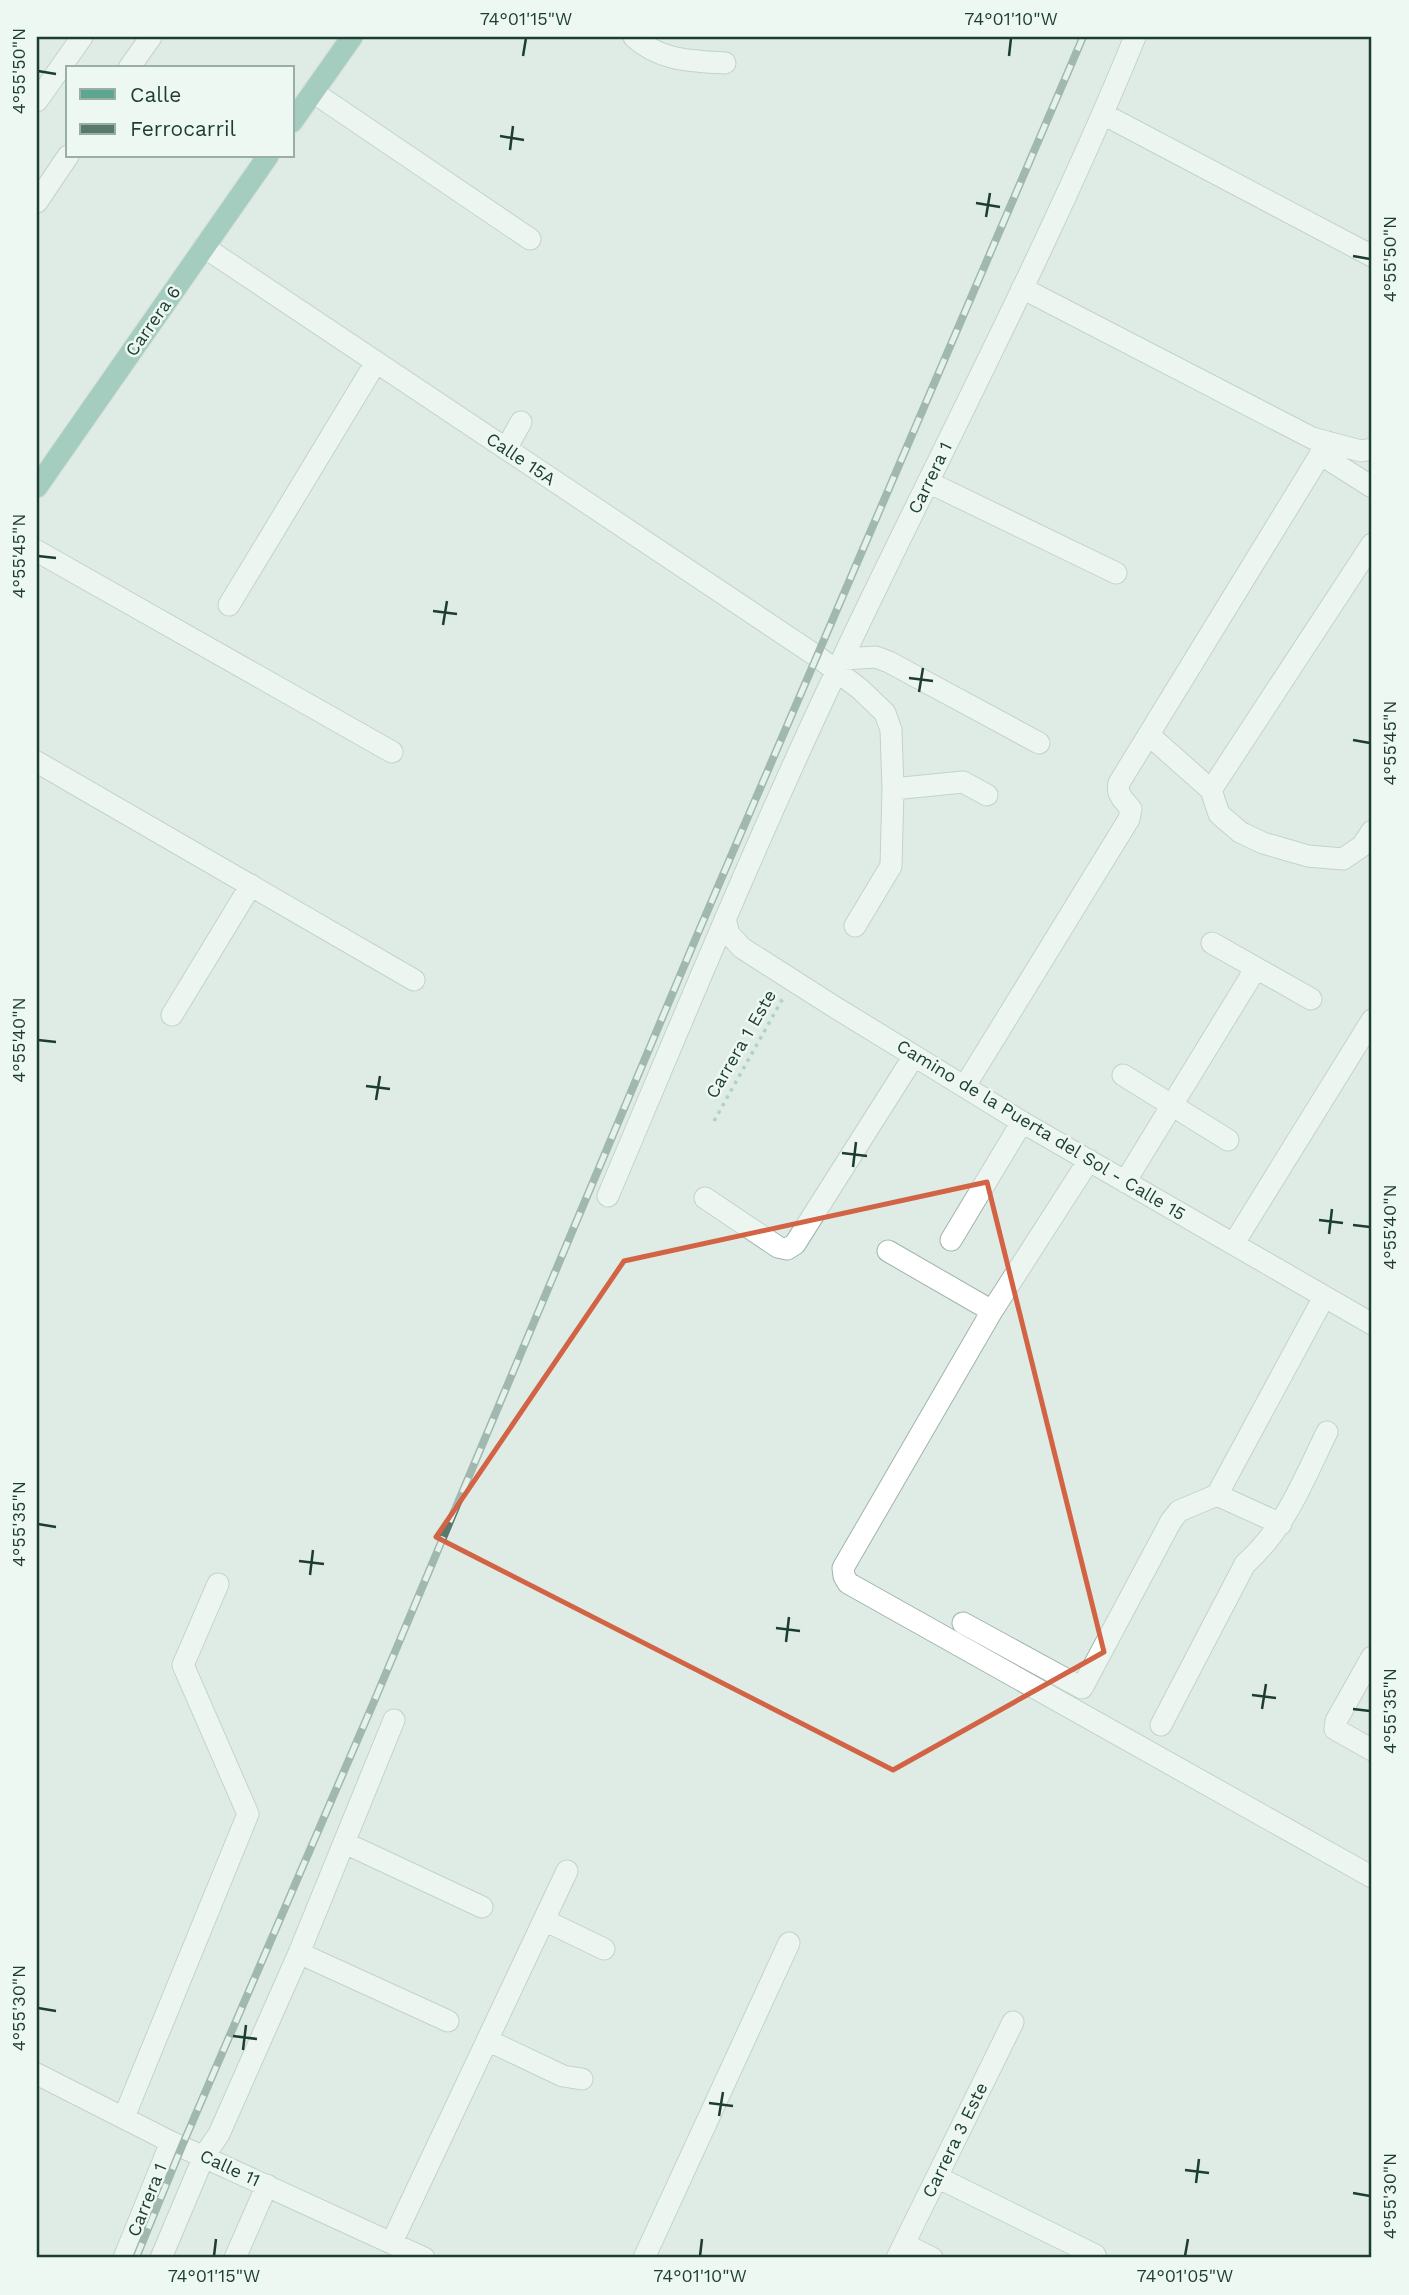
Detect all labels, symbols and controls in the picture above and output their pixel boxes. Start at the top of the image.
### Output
text: 74°01'15"W [480,8,572,29]
text: 74°01'10"W [964,8,1058,29]
text: 4°55'50"N [8,28,29,114]
legend [66,66,294,158]
text: Calle [130,82,181,107]
text: Ferrocarril [130,116,237,141]
text: 4°55'50"N [1379,216,1400,302]
street label: Carrera 6 [121,281,185,360]
street label: Calle 15A [483,428,560,489]
street label: Carrera 1 [903,439,956,517]
text: 4°55'45"N [8,514,29,598]
text: 4°55'45"N [1379,701,1400,785]
street label: Carrera 1 Este [701,986,780,1102]
text: 4°55'40"N [8,997,29,1083]
street label: Camino de la Puerta del Sol - Calle 15 [893,1035,1189,1224]
text: 4°55'40"N [1379,1184,1400,1270]
text: 4°55'35"N [8,1481,29,1567]
text: 4°55'35"N [1379,1668,1400,1754]
text: 4°55'30"N [8,1965,29,2051]
street label: Carrera 3 Este [918,2079,992,2201]
street label: Calle 11 [197,2145,264,2191]
text: 4°55'30"N [1379,2153,1400,2239]
street label: Carrera 1 [122,2160,171,2239]
text: 74°01'15"W [168,2265,260,2286]
text: 74°01'10"W [653,2265,747,2286]
text: 74°01'05"W [1137,2265,1233,2286]

